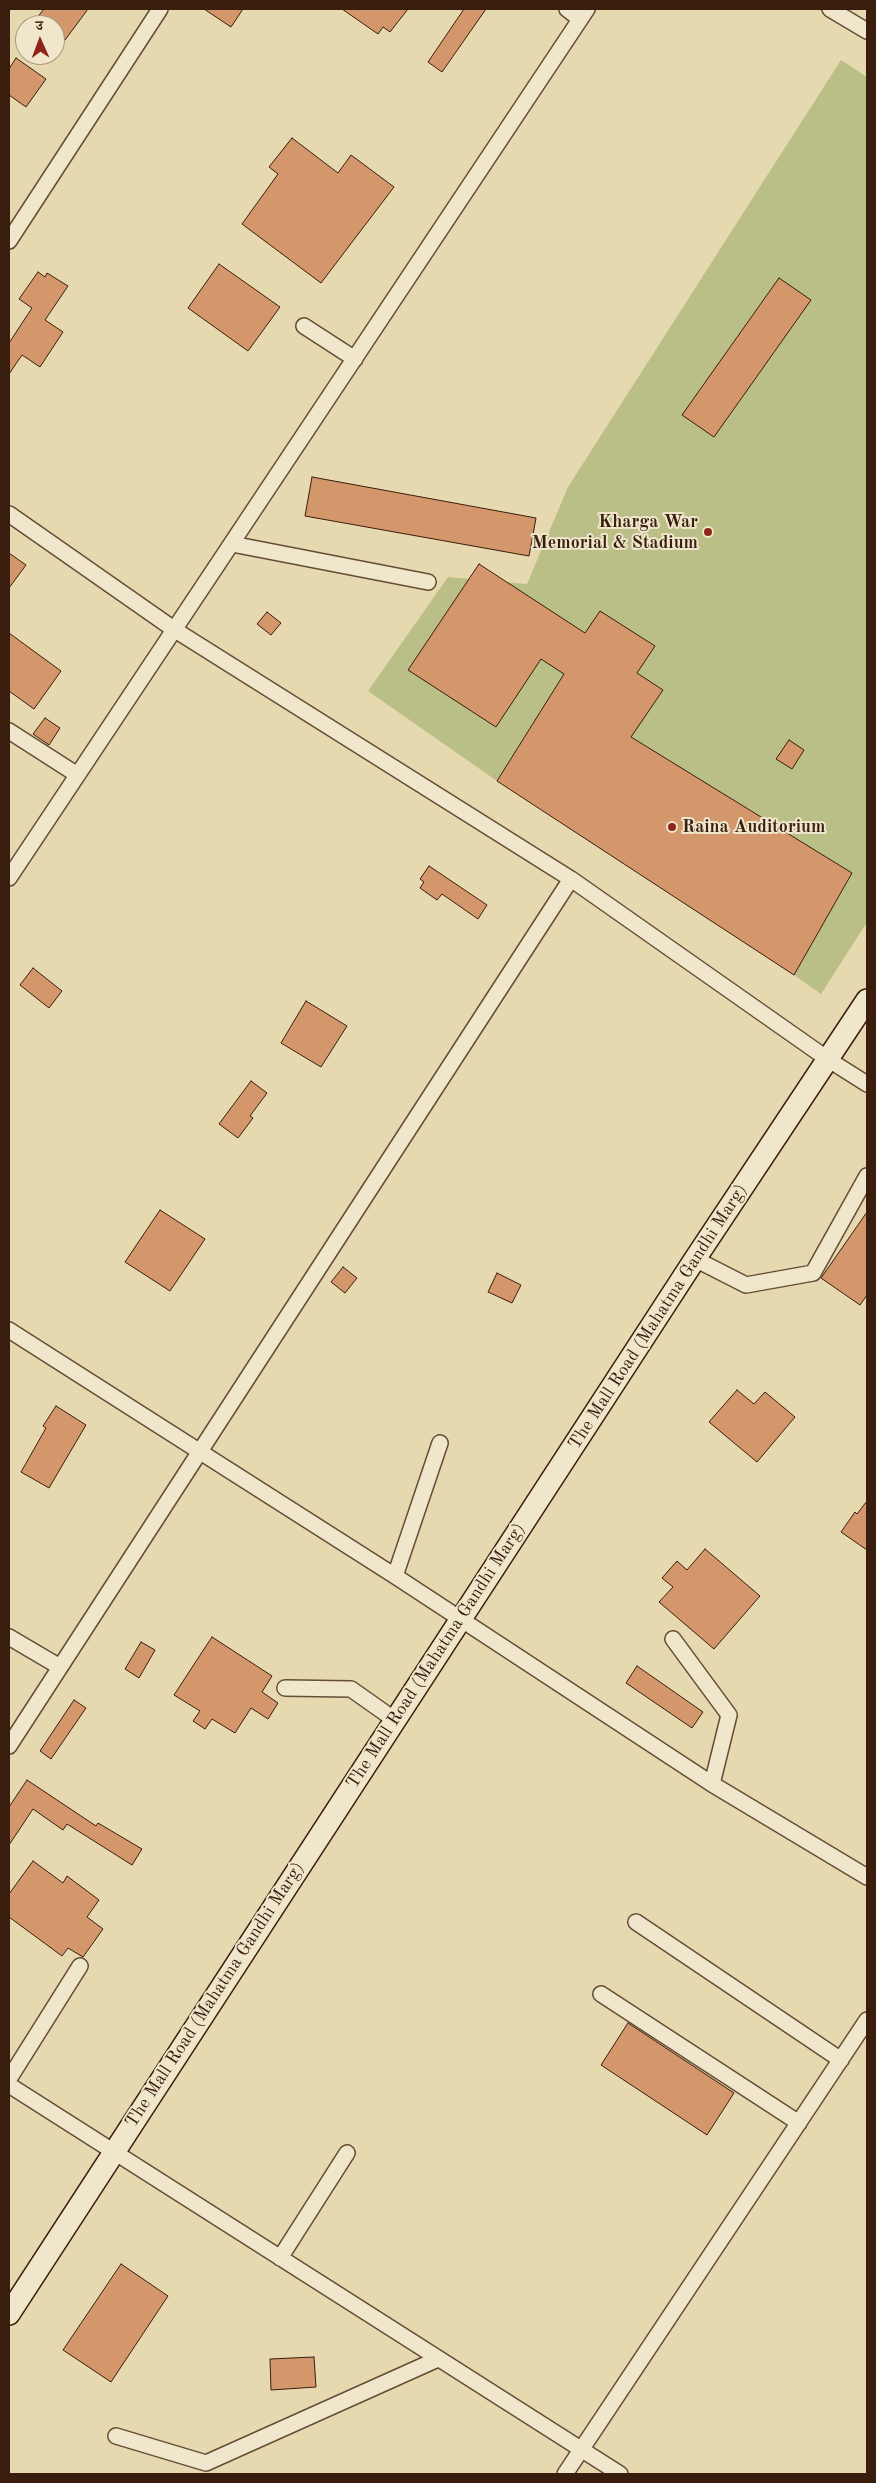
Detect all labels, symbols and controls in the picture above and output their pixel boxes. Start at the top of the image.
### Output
north arrow [15,15,65,65]
text: उ [36,19,43,33]
place label: Kharga War Memorial & Stadium [532,511,698,554]
marker: Kharga War Memorial & Stadium [702,526,714,538]
place label: Raina Auditorium [682,816,825,838]
marker: Raina Auditorium [666,821,678,833]
street label: The Mall Road (Mahatma Gandhi Marg) [564,1180,752,1454]
street label: The Mall Road (Mahatma Gandhi Marg) [342,1519,530,1793]
street label: The Mall Road (Mahatma Gandhi Marg) [121,1858,309,2132]

